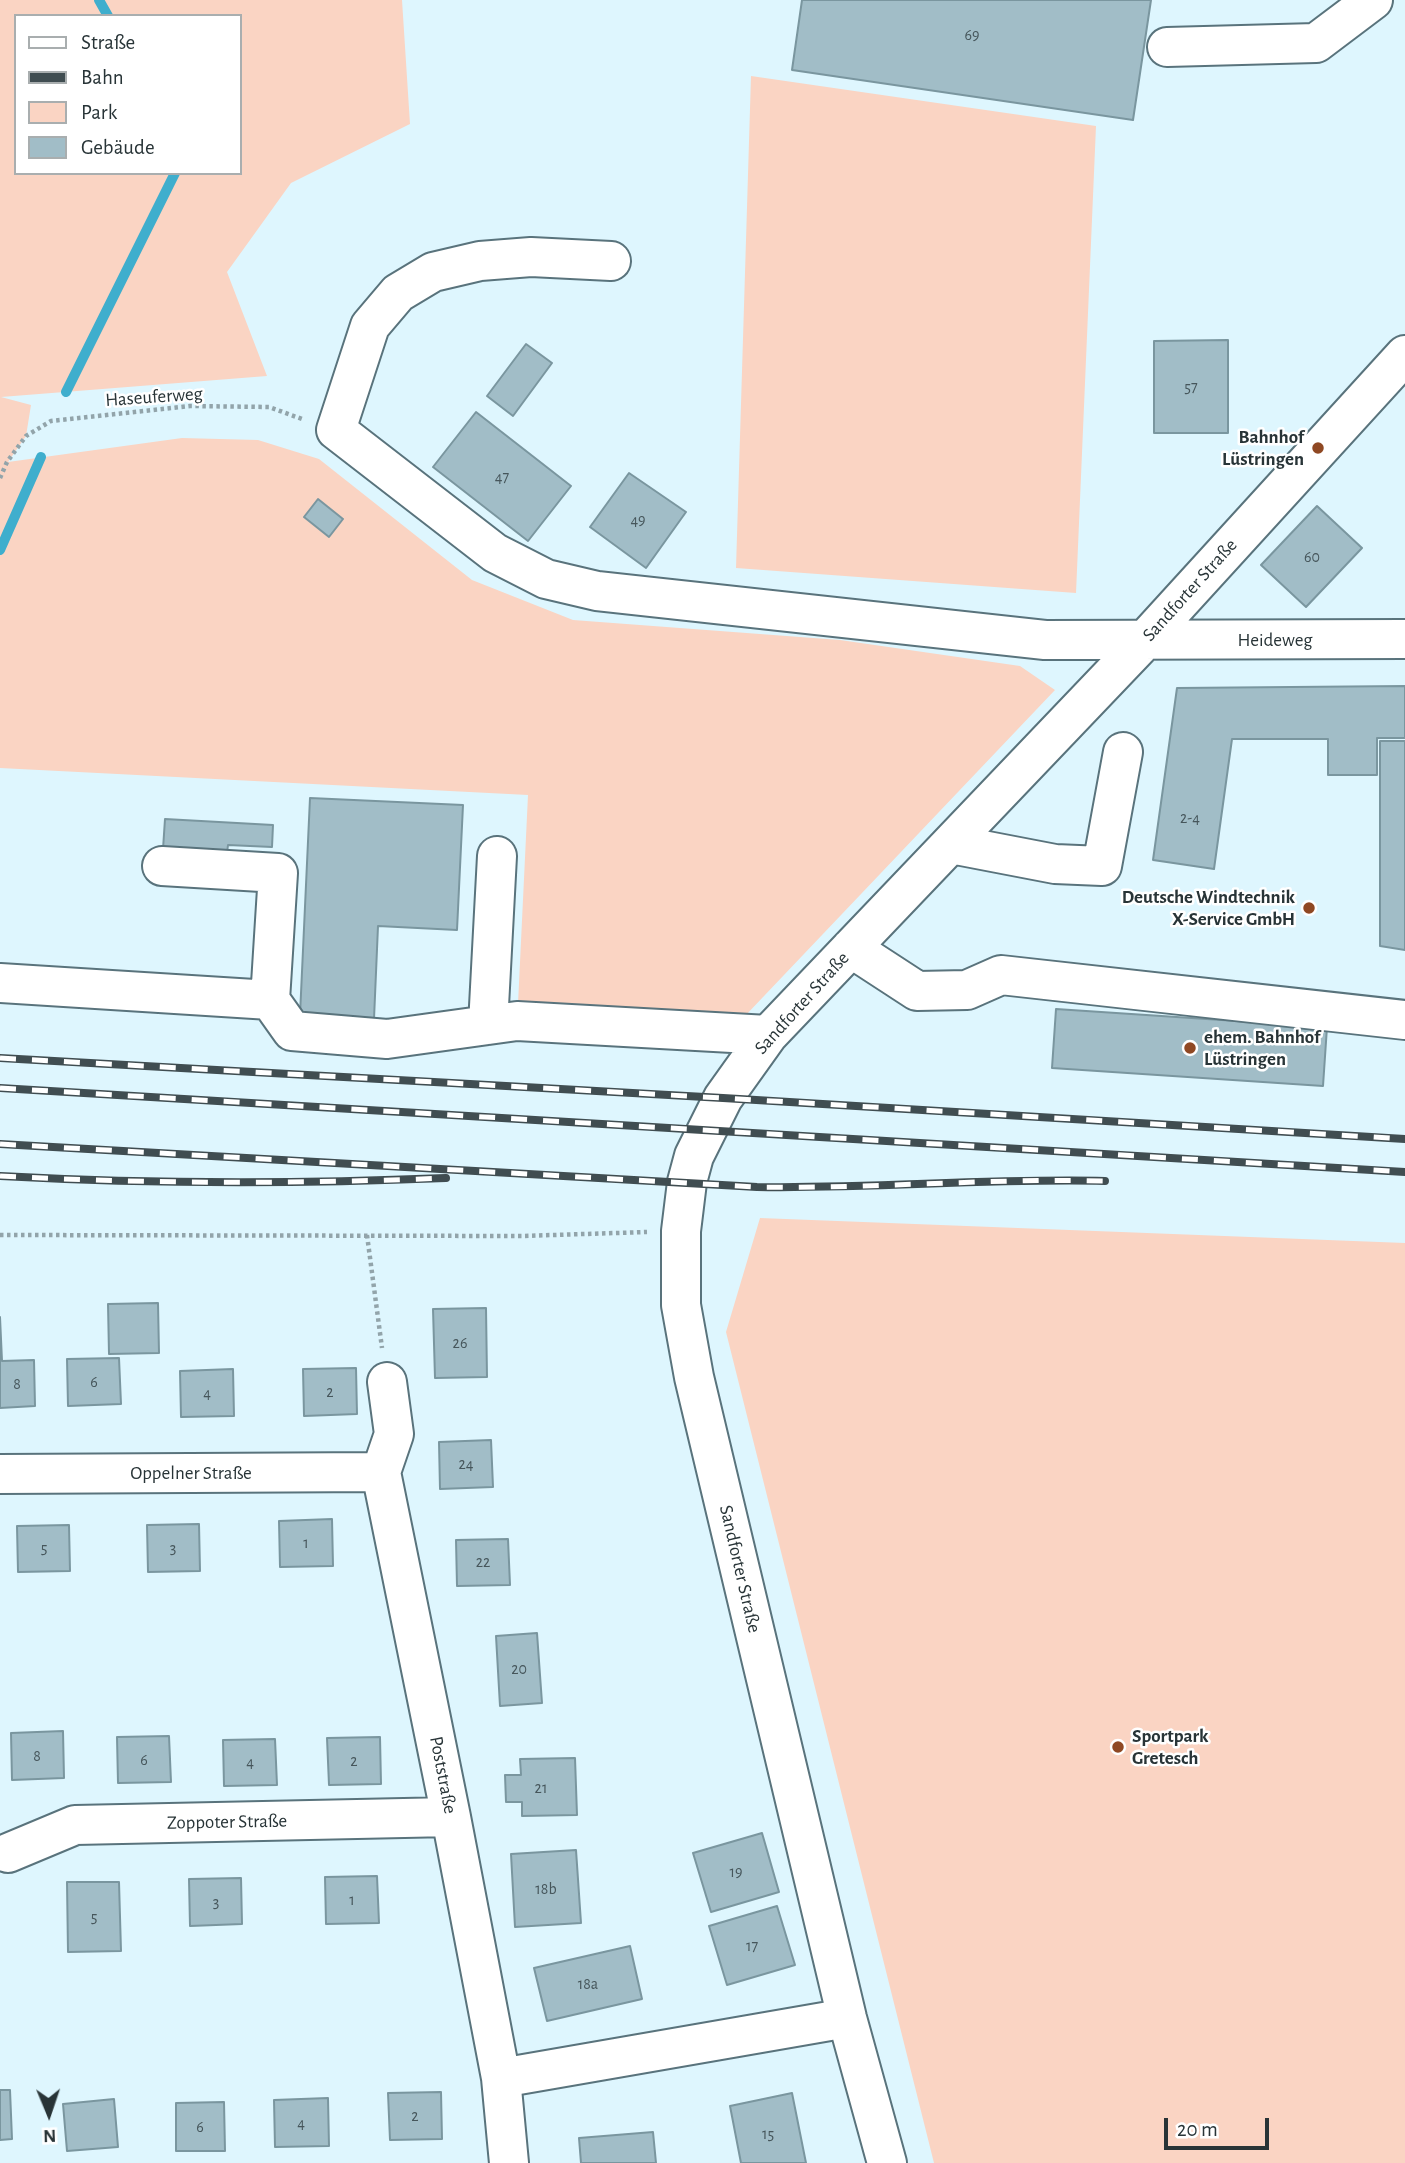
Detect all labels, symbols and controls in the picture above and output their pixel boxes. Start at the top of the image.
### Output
legend [14,14,242,175]
house number: 69 [964,25,980,45]
text: Straße [81,32,135,53]
text: Bahn [81,67,124,88]
text: Park [81,102,117,123]
text: Gebäude [81,137,155,158]
house number: 57 [1184,377,1198,397]
street label: Haseuferweg [105,382,203,412]
place label: Bahnhof Lüstringen [1222,426,1304,470]
marker: Bahnhof Lüstringen [1310,440,1326,456]
house number: 47 [495,467,509,487]
house number: 49 [630,510,646,530]
street label: Sandforter Straße [1138,534,1242,646]
house number: 60 [1304,547,1320,567]
street label: Heideweg [1238,629,1312,651]
house number: 2-4 [1180,808,1200,828]
place label: Deutsche Windtechnik X-Service GmbH [1122,886,1295,930]
marker: Deutsche Windtechnik X-Service GmbH [1301,900,1317,916]
street label: Sandforter Straße [750,947,854,1059]
place label: ehem. Bahnhof Lüstringen [1204,1026,1320,1070]
marker: ehem. Bahnhof Lüstringen [1182,1040,1198,1056]
house number: 26 [453,1333,467,1353]
house number: 6 [90,1372,98,1392]
house number: 8 [13,1374,21,1394]
house number: 2 [326,1382,334,1402]
house number: 4 [203,1383,211,1403]
house number: 24 [459,1454,473,1474]
street label: Oppelner Straße [130,1462,252,1484]
street label: Sandforter Straße [714,1503,766,1635]
house number: 1 [303,1533,309,1553]
house number: 5 [41,1538,47,1558]
house number: 3 [170,1538,176,1558]
house number: 22 [476,1552,490,1572]
house number: 20 [511,1659,527,1679]
place label: Sportpark Gretesch [1132,1725,1208,1769]
street label: Poststraße [424,1734,462,1816]
marker: Sportpark Gretesch [1110,1739,1126,1755]
house number: 8 [33,1746,41,1766]
house number: 6 [140,1750,148,1770]
house number: 2 [350,1751,358,1771]
house number: 4 [246,1752,254,1772]
house number: 21 [535,1778,547,1798]
street label: Zoppoter Straße [167,1810,287,1834]
house number: 19 [729,1862,743,1882]
house number: 18b [535,1879,557,1899]
house number: 1 [349,1890,355,1910]
house number: 3 [213,1892,219,1912]
house number: 5 [91,1907,97,1927]
house number: 17 [746,1936,758,1956]
house number: 18a [578,1974,598,1994]
north arrow [14,2079,84,2149]
scale bar [1167,2104,1272,2148]
house number: 2 [411,2106,419,2126]
house number: 4 [297,2113,305,2133]
house number: 6 [196,2117,204,2137]
text: 20 m [1177,2119,1218,2140]
house number: 15 [762,2124,774,2144]
text: N [43,2126,57,2145]

